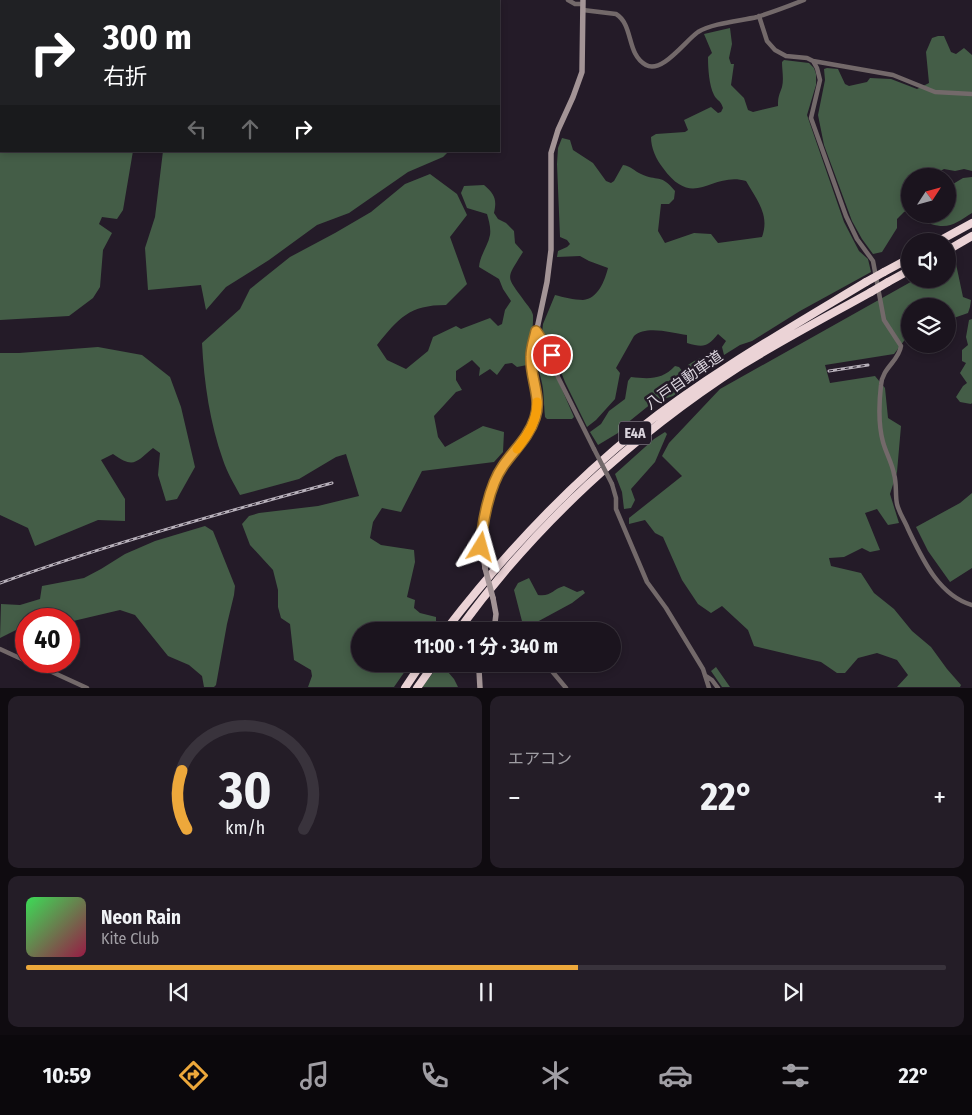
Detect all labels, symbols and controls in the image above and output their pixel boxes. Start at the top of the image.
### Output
text: 300 m [103,16,192,58]
icon: right [20,20,85,85]
text: 右折 [103,63,147,90]
icon: left [183,115,211,143]
icon: ahead [236,115,264,143]
icon: right [289,115,317,143]
north arrow [901,168,956,222]
map controls [901,168,956,353]
button: sound [901,233,956,288]
button: layers [901,298,956,353]
pin [531,334,573,376]
icon: arrive [538,341,566,369]
street label: 八戸自動車道 [642,347,726,413]
road number: E4A [619,422,651,444]
position arrow [454,520,506,572]
speed limit sign: 40 [15,608,80,673]
text: 11:00 · 1 分 · 340 m [414,635,558,658]
text: エアコン [508,749,572,768]
text: 30 [218,759,272,822]
text: 22° [700,774,753,820]
text: − [508,781,521,814]
text: + [933,781,946,814]
text: km/h [225,817,265,839]
text: Neon Rain [101,906,181,929]
text: Kite Club [101,929,159,948]
icon: previous [165,978,193,1006]
icon: pause [472,978,500,1006]
icon: next [779,978,807,1006]
icon: directions [176,1058,211,1093]
icon: music [297,1058,332,1093]
icon: phone [417,1058,452,1093]
icon: climate [538,1058,573,1093]
icon: car [658,1058,693,1093]
icon: filters [778,1058,813,1093]
text: 10:59 [43,1062,91,1089]
text: 22° [899,1062,929,1089]

